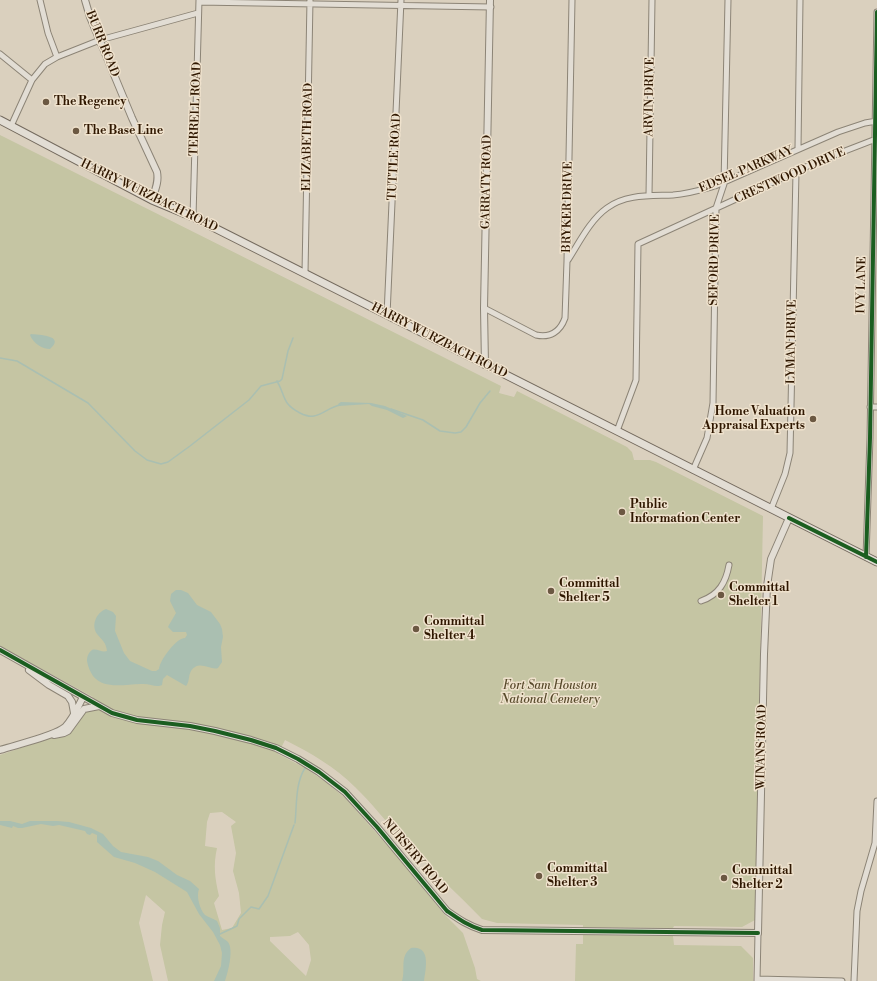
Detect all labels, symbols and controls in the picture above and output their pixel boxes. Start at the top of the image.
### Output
street label: BURR ROAD [82,9,122,79]
street label: ARVIN DRIVE [642,57,658,137]
street label: TERRELL ROAD [187,62,205,156]
street label: ELIZABETH ROAD [300,83,316,191]
place label: The Regency [54,95,126,109]
marker: The Regency [41,97,51,107]
street label: TUTTLE ROAD [386,113,404,201]
place label: The Base Line [84,124,163,138]
marker: The Base Line [71,126,81,136]
street label: GARRATY ROAD [479,135,495,229]
street label: EDSEL PARKWAY [697,144,795,196]
street label: CRESTWOOD DRIVE [732,145,848,207]
street label: HARRY WURZBACH ROAD [78,156,220,236]
street label: BRYKER DRIVE [560,161,576,253]
street label: SEFORD DRIVE [707,214,723,306]
street label: IVY LANE [854,256,870,314]
street label: HARRY WURZBACH ROAD [368,300,510,382]
street label: LYMAN DRIVE [784,300,800,384]
place label: Home Valuation Appraisal Experts [702,405,805,433]
marker: Home Valuation Appraisal Experts [808,414,818,424]
place label: Public Information Center [630,498,740,526]
marker: Public Information Center [617,507,627,517]
place label: Committal Shelter 5 [559,577,620,605]
place label: Committal Shelter 1 [729,581,790,609]
marker: Committal Shelter 5 [546,586,556,596]
marker: Committal Shelter 1 [716,590,726,600]
place label: Committal Shelter 4 [424,615,485,643]
marker: Committal Shelter 4 [411,624,421,634]
park label: Fort Sam Houston National Cemetery [500,679,600,707]
street label: WINANS ROAD [754,704,770,790]
street label: NURSERY ROAD [379,816,451,898]
place label: Committal Shelter 3 [547,862,608,890]
place label: Committal Shelter 2 [732,864,793,892]
marker: Committal Shelter 3 [534,871,544,881]
marker: Committal Shelter 2 [719,873,729,883]

